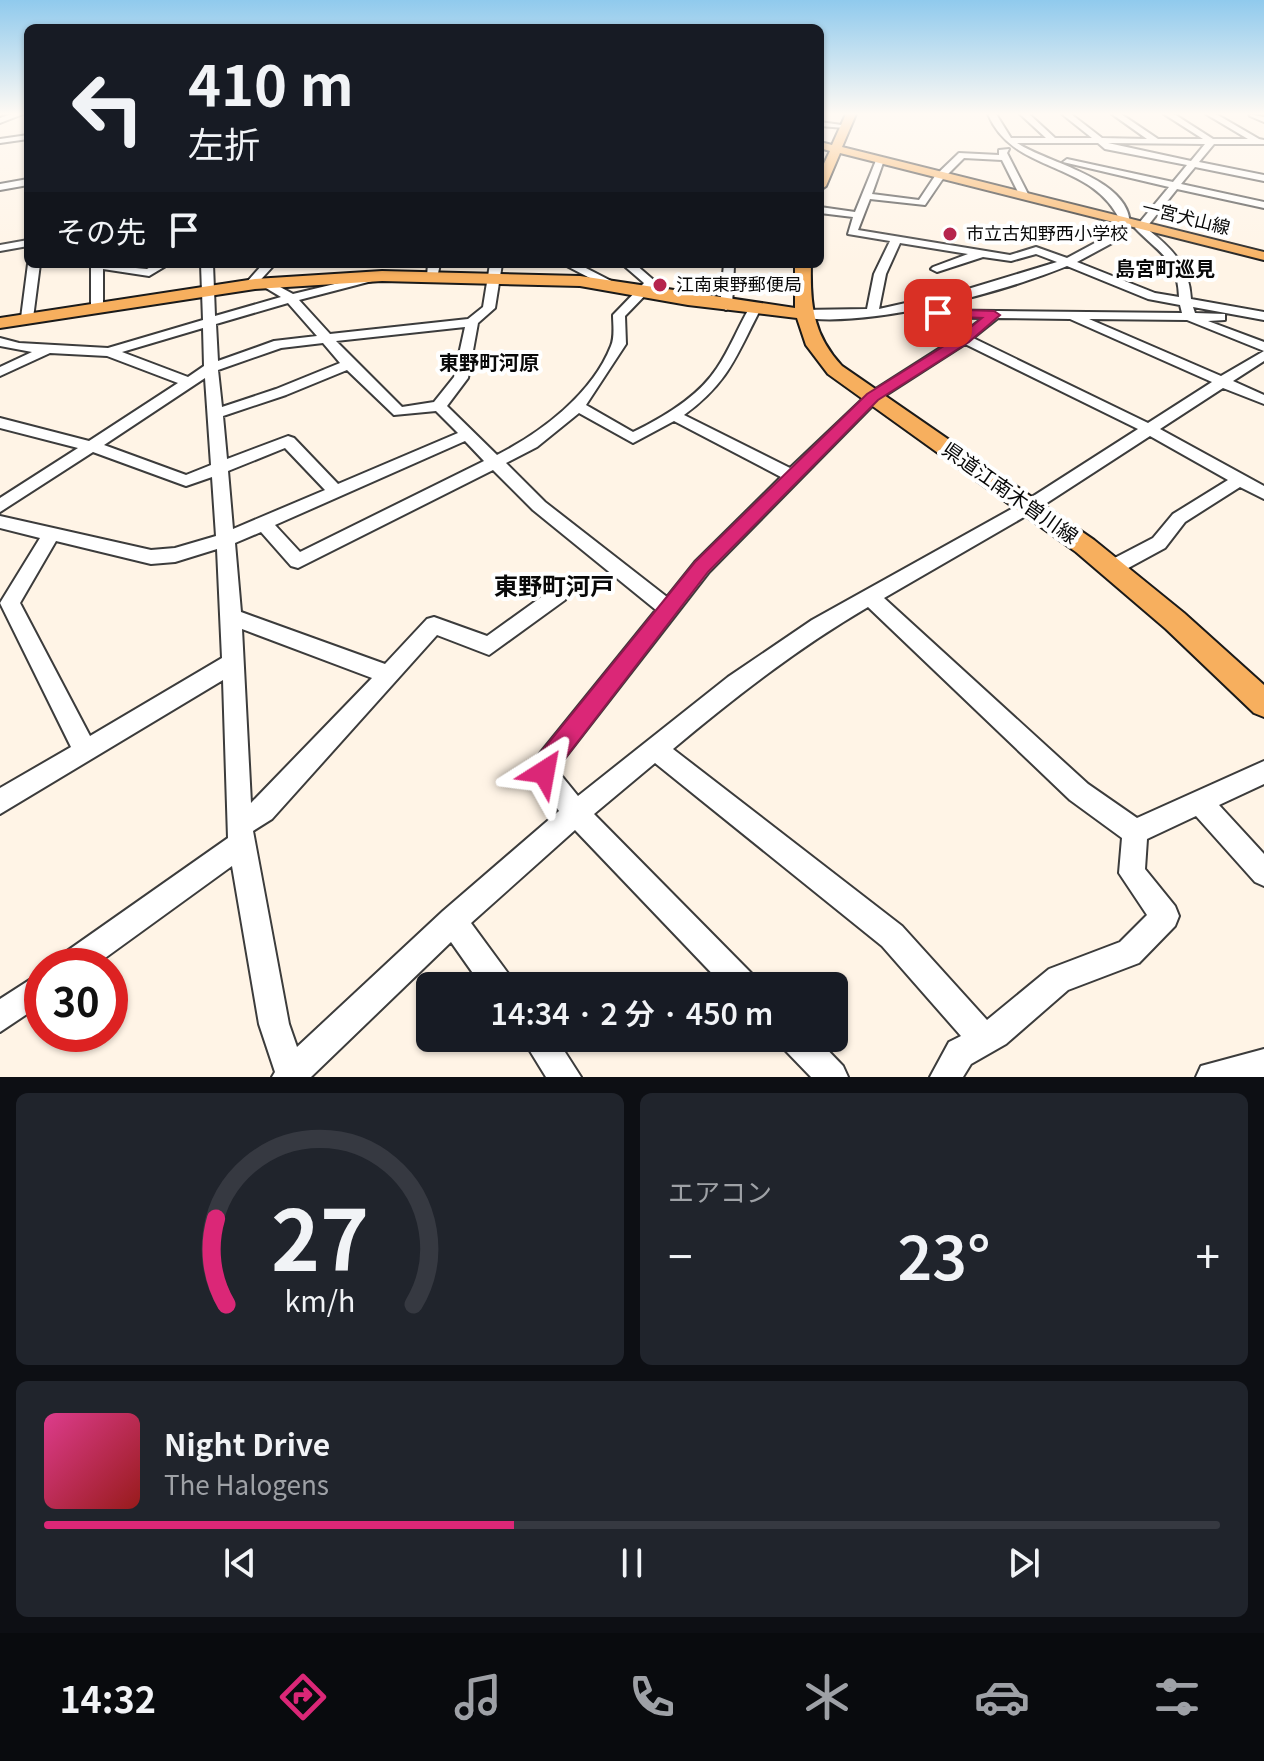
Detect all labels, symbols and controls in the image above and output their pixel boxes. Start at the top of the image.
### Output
text: 410 m [188,41,354,122]
icon: left [56,56,160,160]
text: 左折 [188,116,260,168]
street label: 一宮犬山線 [1140,193,1233,240]
text: その先 [56,208,146,252]
icon: arrive [162,208,206,252]
place label: 市立古知野西小学校 [966,219,1128,245]
marker: 市立古知野西小学校 [941,225,959,243]
district label: 島宮町巡見 [1115,253,1215,282]
place label: 江南東野郵便局 [676,270,802,296]
marker: 江南東野郵便局 [651,276,669,294]
pin [904,279,972,347]
icon: arrive [916,291,960,335]
district label: 東野町河原 [439,347,539,376]
street label: 県道江南木曽川線 [937,434,1085,550]
district label: 東野町河戸 [494,567,614,602]
position arrow [502,730,586,814]
speed limit sign: 30 [24,948,128,1052]
text: 14:34 · 2 分 · 450 m [491,990,773,1034]
text: エアコン [668,1172,772,1209]
text: 27 [271,1174,369,1295]
text: 23° [897,1210,991,1297]
text: − [668,1222,692,1286]
text: + [1196,1222,1220,1286]
text: km/h [285,1279,355,1320]
text: Night Drive [164,1421,330,1465]
text: The Halogens [164,1465,329,1502]
icon: previous [218,1541,262,1585]
icon: pause [610,1541,654,1585]
icon: next [1002,1541,1046,1585]
icon: directions [275,1669,331,1725]
icon: music [450,1669,506,1725]
icon: phone [624,1669,680,1725]
icon: climate [799,1669,855,1725]
icon: car [974,1669,1030,1725]
icon: filters [1149,1669,1205,1725]
text: 14:32 [59,1671,156,1723]

